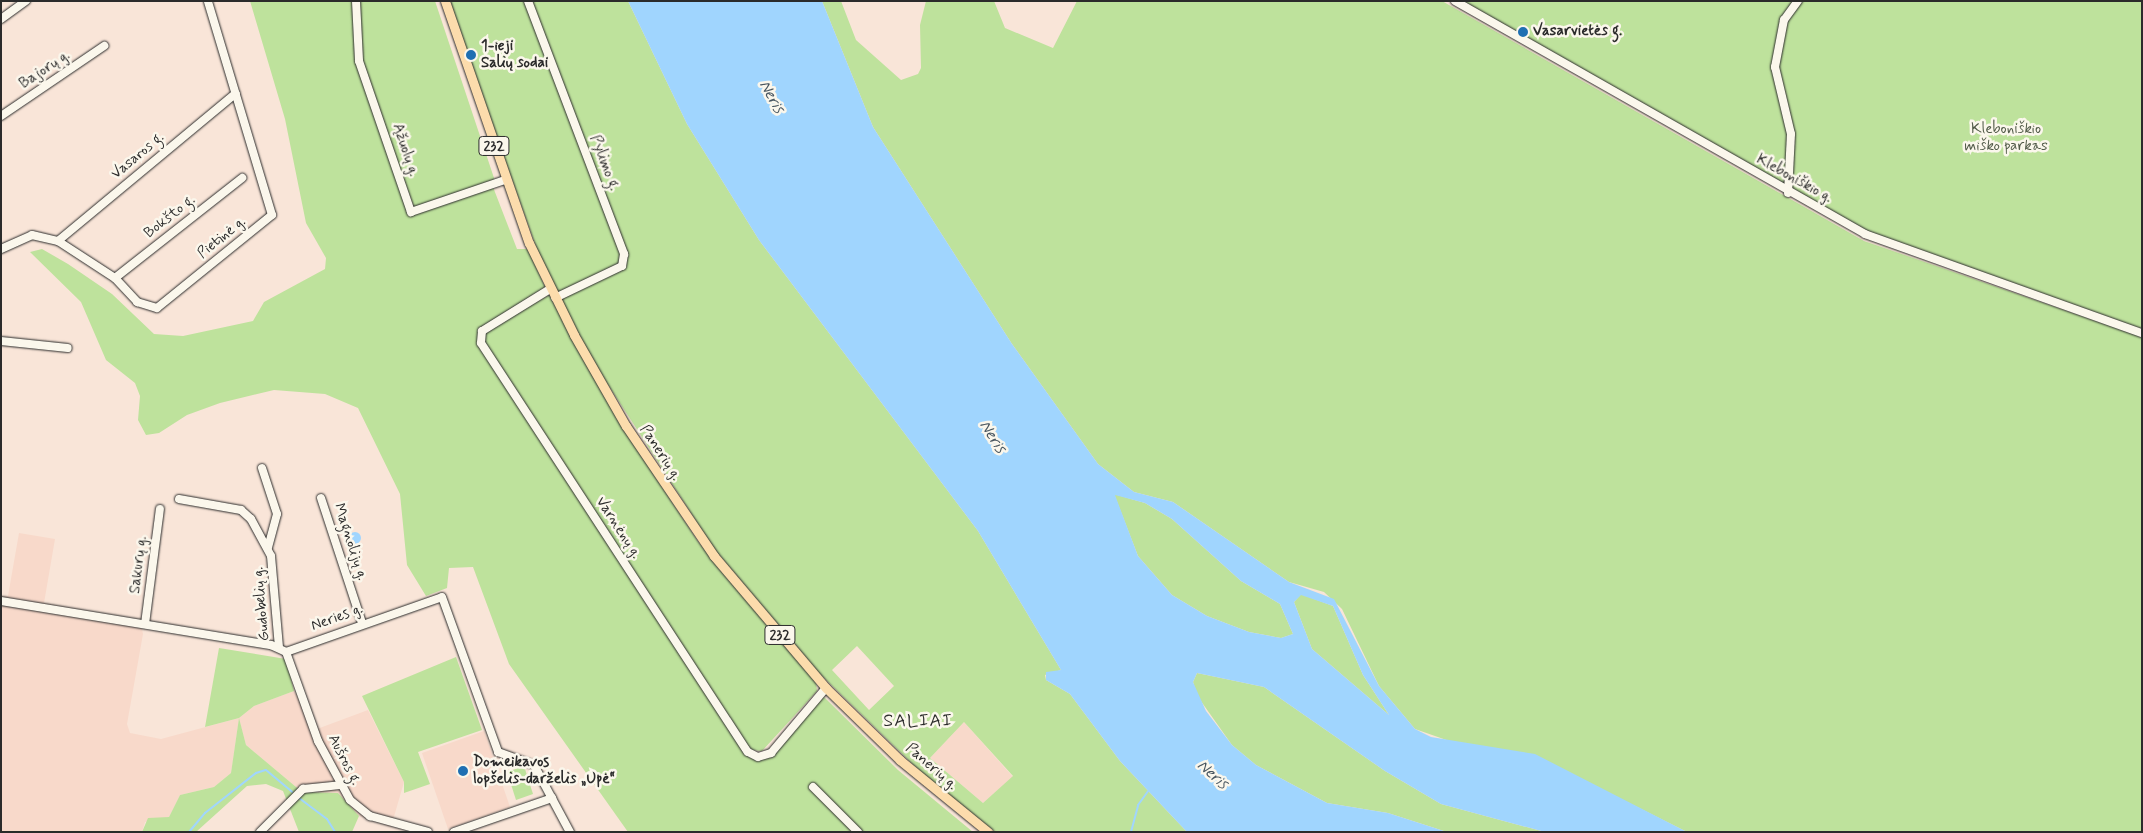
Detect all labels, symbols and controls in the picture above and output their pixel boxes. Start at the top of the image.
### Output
place label: Vasarvietės g. [1533,23,1622,41]
marker: Vasarvietės g. [1517,26,1529,38]
place label: 1-ieji Salių sodai [481,37,548,72]
street label: Bajorų g. [16,47,74,93]
marker: 1-ieji Salių sodai [465,49,477,61]
water label: Neris [754,77,788,117]
park label: Kleboniškio miško parkas [1965,120,2047,155]
street label: Ąžuolų g. [388,121,422,179]
street label: Vasaros g. [108,129,168,183]
street label: Pylimo g. [585,133,623,193]
road number: 232 [478,134,510,158]
street label: Kleboniškio g. [1753,151,1835,207]
street label: Bokšto g. [141,192,199,242]
street label: Pietinė g. [194,213,250,263]
water label: Neris [975,417,1009,457]
street label: Panerių g. [635,422,685,484]
street label: Varnėnų g. [591,494,645,562]
street label: Magnolijų g. [329,501,371,583]
street label: Sakurų g. [127,535,151,595]
street label: Gudobelių g. [250,566,274,642]
street label: Neries g. [309,600,365,636]
road number: 232 [764,624,796,646]
district label: SALIAI [883,710,953,732]
street label: Aušros g. [324,732,364,788]
street label: Panerių g. [901,740,961,794]
place label: Domeikavos lopšelis-darželis „Upė“ [473,753,615,788]
water label: Neris [1193,756,1231,794]
marker: Domeikavos lopšelis-darželis „Upė“ [457,765,469,777]

